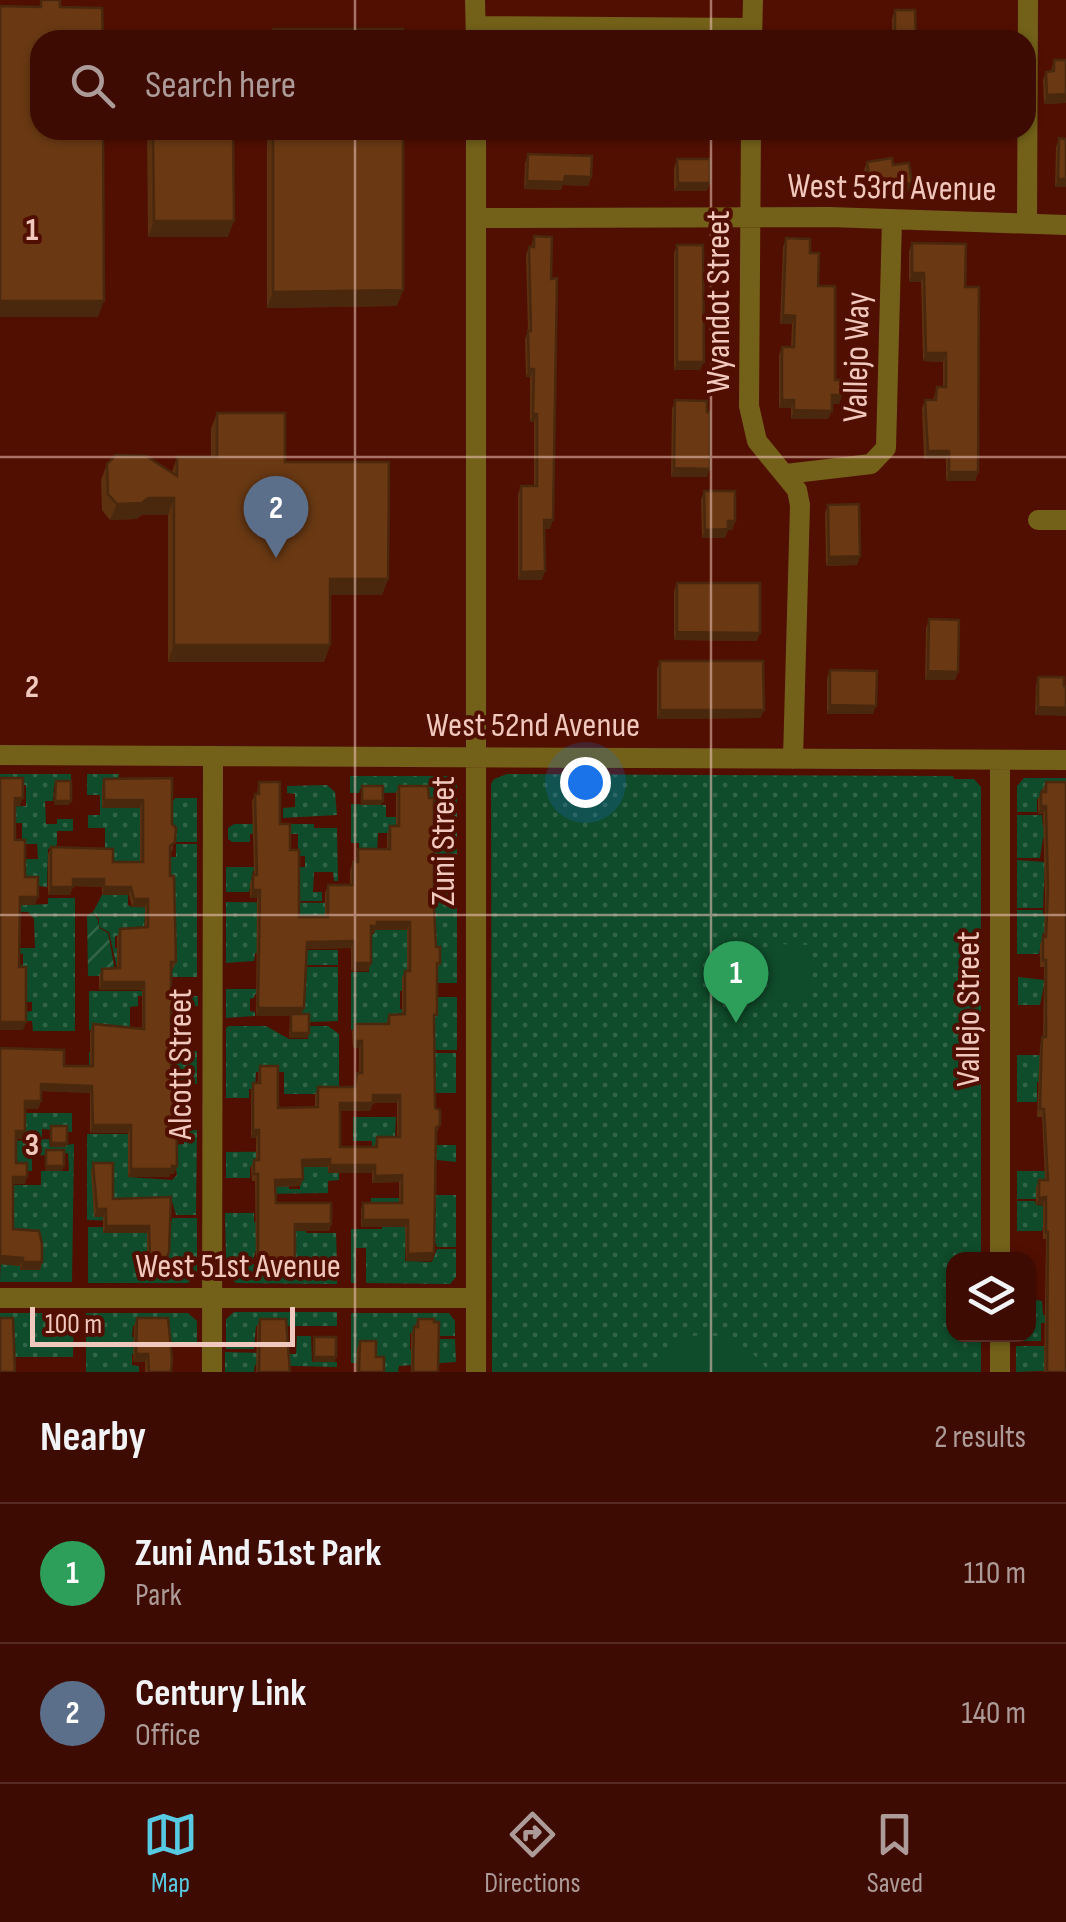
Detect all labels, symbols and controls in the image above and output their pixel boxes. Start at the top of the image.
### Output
search box [30,30,1036,140]
icon: search [65,58,120,113]
text: Search here [145,63,296,108]
street label: West 53rd Avenue [787,165,997,211]
street label: Wyandot Street [697,210,740,394]
text: 1 [26,211,39,250]
street label: Vallejo Way [834,292,880,422]
pin: 2 [244,476,308,558]
text: 2 [25,668,39,707]
street label: West 52nd Avenue [426,704,640,747]
your location [560,757,611,808]
street label: Zuni Street [422,776,465,906]
street label: Vallejo Street [947,931,990,1087]
pin: 1 [704,940,768,1023]
street label: Alcott Street [159,988,202,1141]
text: 3 [25,1126,39,1165]
street label: West 51st Avenue [135,1245,341,1288]
map controls [946,1252,1036,1342]
button: layers [946,1252,1036,1342]
scale bar [30,1302,295,1346]
text: 100 m [45,1308,102,1341]
text: Nearby [40,1412,146,1463]
text: 2 results [934,1418,1026,1457]
text: Zuni And 51st Park [135,1531,381,1576]
text: 1 [66,1554,79,1593]
text: 110 m [964,1554,1026,1593]
text: Park [135,1576,182,1615]
text: Century Link [135,1671,306,1716]
text: 2 [65,1694,80,1733]
text: 140 m [962,1694,1026,1733]
text: Office [135,1716,201,1755]
tab: Map [143,1807,198,1900]
tab: Directions [484,1807,581,1900]
tab: Saved [867,1807,923,1900]

